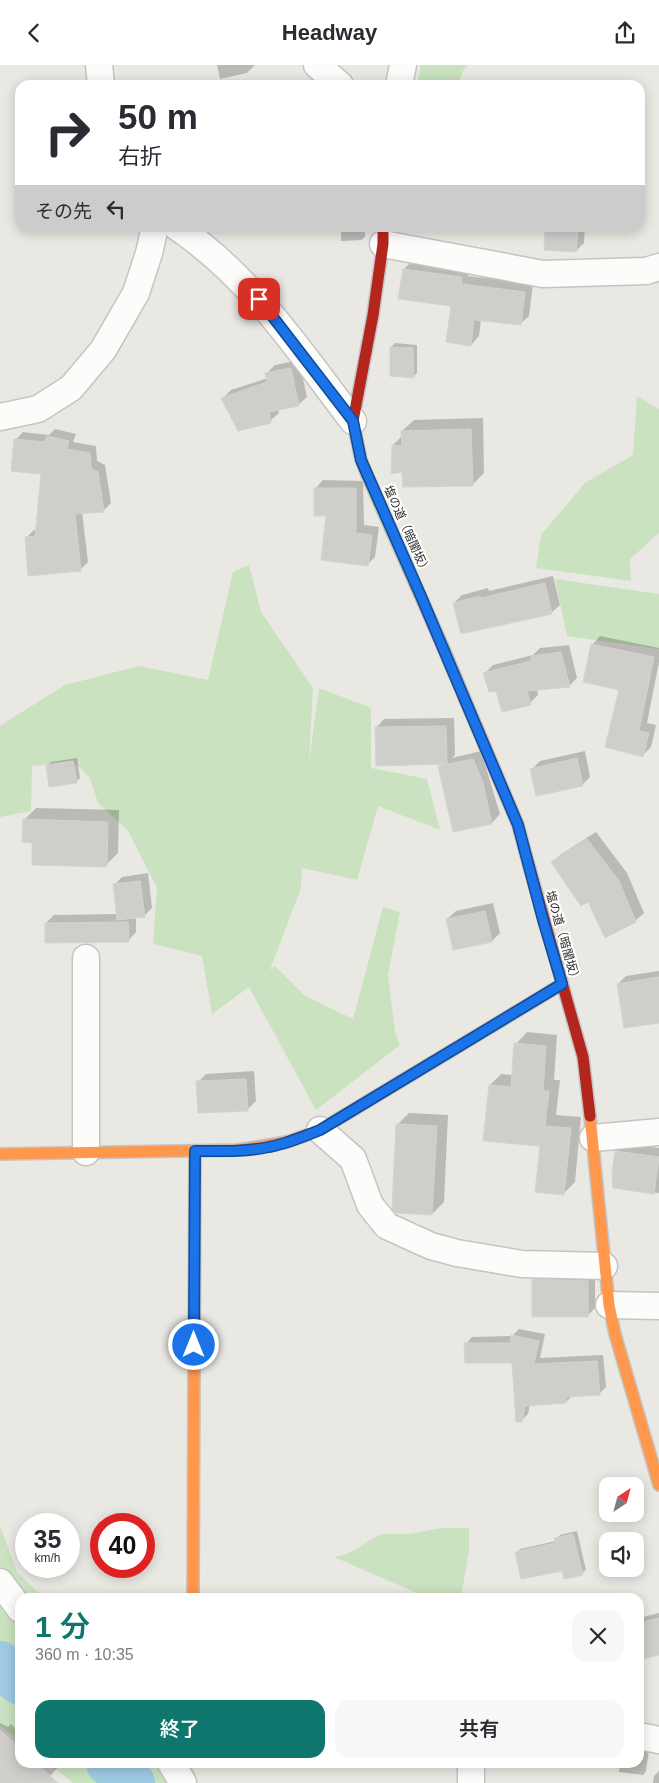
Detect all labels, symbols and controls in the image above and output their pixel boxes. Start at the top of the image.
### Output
icon: back [20,19,48,47]
icon: share [611,19,639,47]
text: Headway [282,20,377,45]
text: 50 m [118,97,198,136]
icon: right [35,100,100,165]
text: 右折 [118,144,162,169]
icon: left [102,195,130,223]
text: その先 [35,201,92,222]
pin [238,278,280,320]
icon: arrive [245,285,273,313]
street label: 塩の道（暗闇坂） [381,483,433,577]
street label: 塩の道（暗闇坂） [543,889,583,985]
position arrow [167,1318,219,1370]
north arrow [599,1477,644,1523]
map controls [599,1477,644,1577]
speed limit sign: 40 [90,1513,155,1578]
text: 35 [34,1525,61,1553]
button: sound [599,1532,644,1577]
text: km/h [34,1551,61,1565]
text: 1 分 [35,1610,90,1643]
button: close [572,1610,624,1662]
text: 360 m · 10:35 [35,1646,134,1663]
button: 終了 [35,1700,325,1758]
button: 共有 [335,1700,624,1758]

